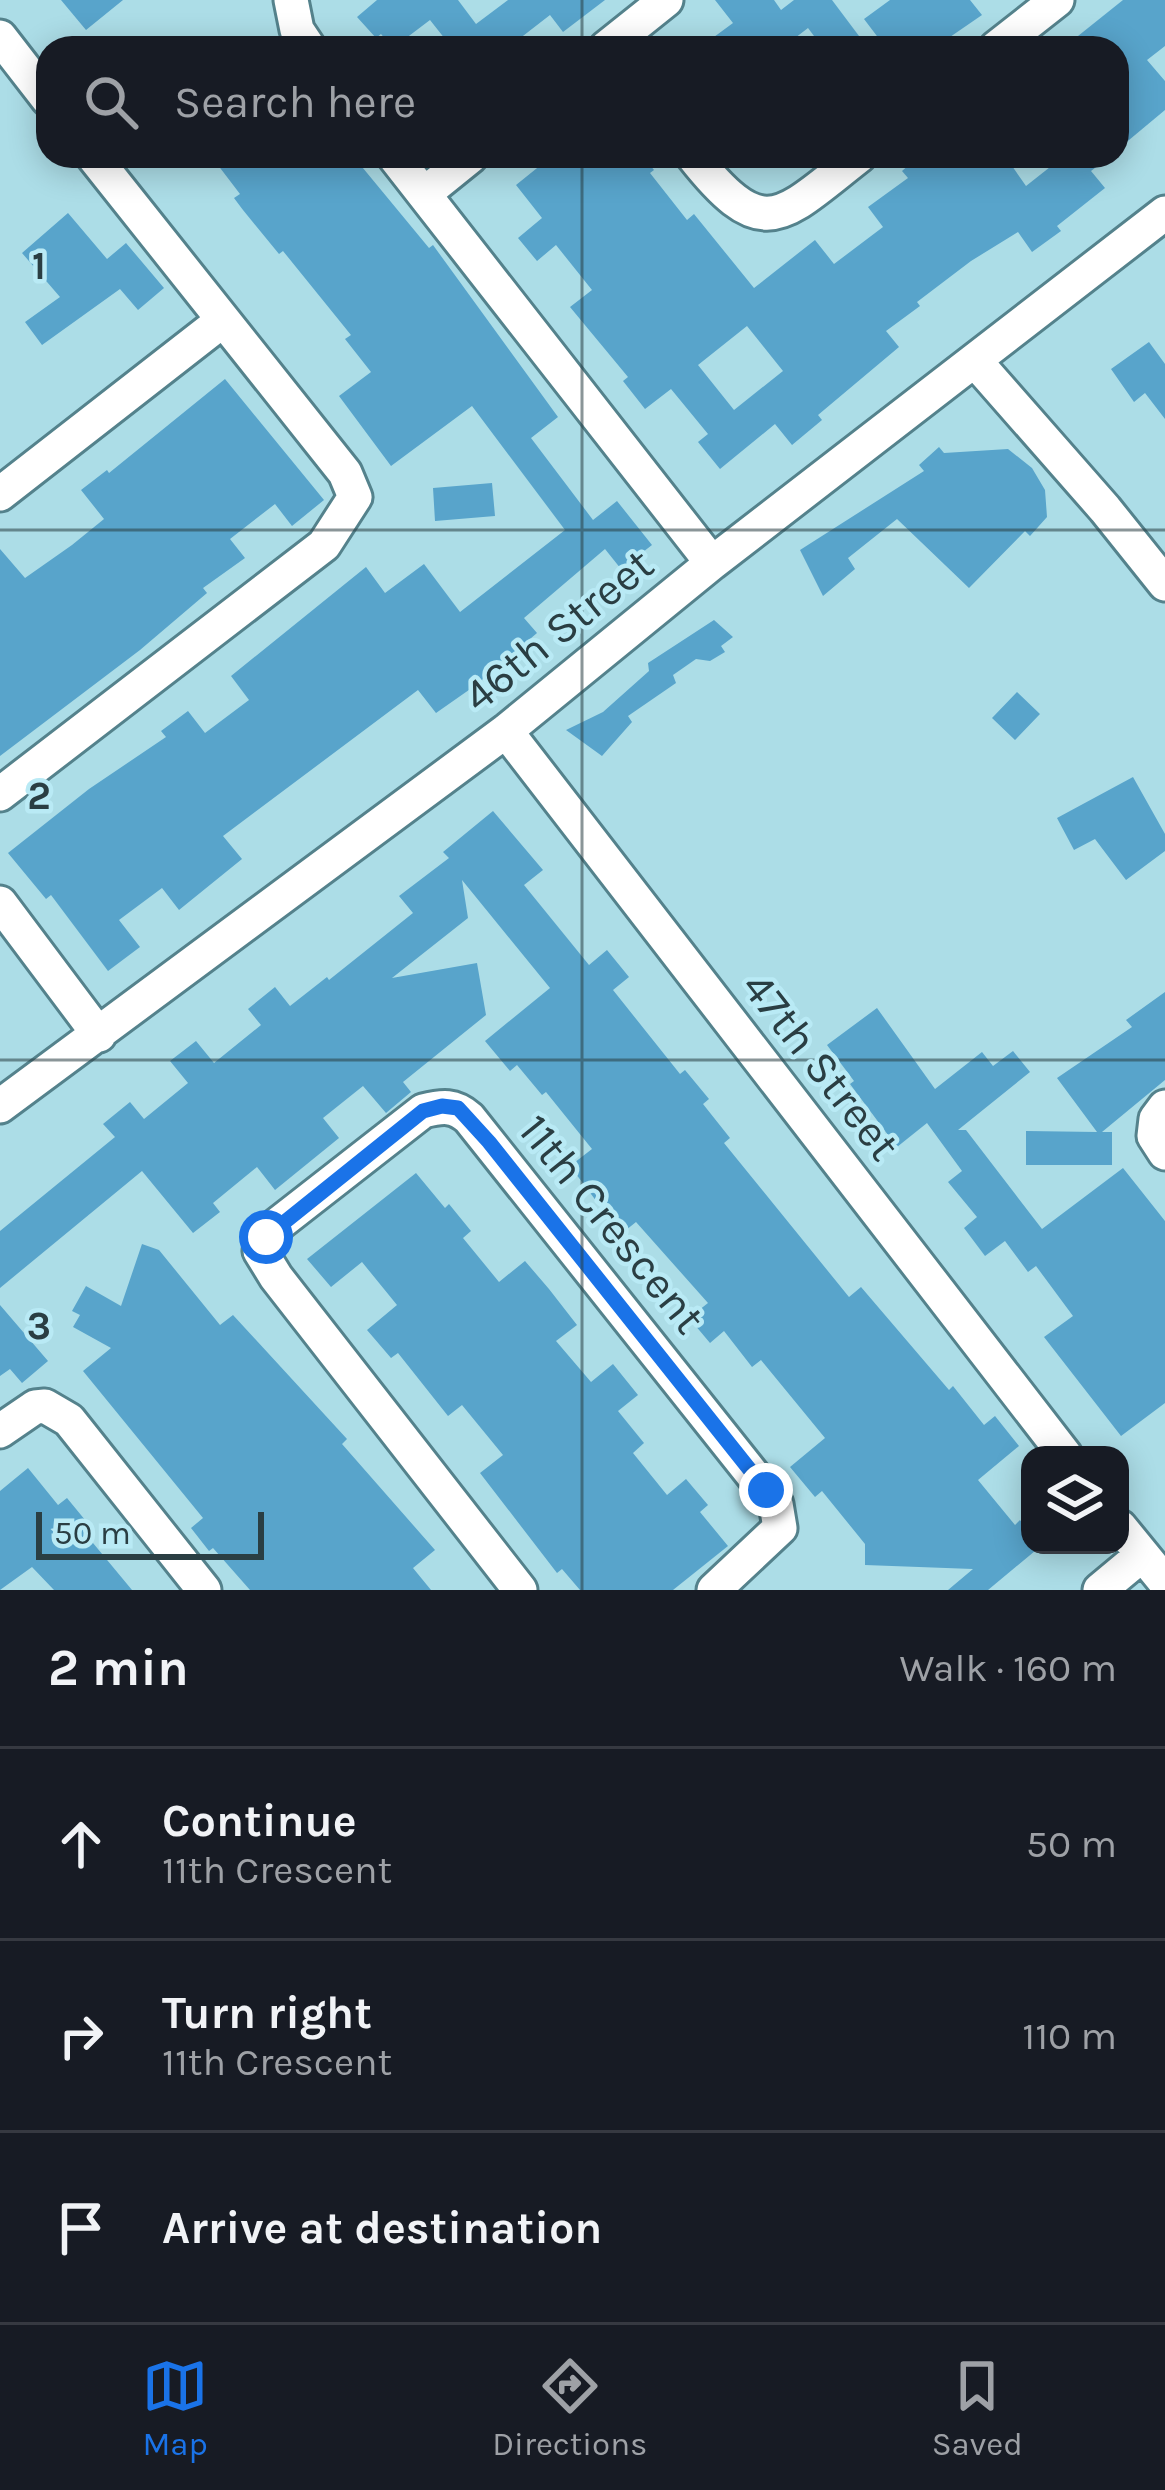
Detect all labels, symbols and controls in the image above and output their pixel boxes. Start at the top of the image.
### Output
search box [36,36,1129,168]
icon: search [78,69,144,135]
text: Search here [174,76,416,128]
text: 1 [32,243,46,289]
street label: 46th Street [453,538,663,722]
text: 2 [27,773,51,819]
street label: 47th Street [731,962,911,1170]
street label: 11th Crescent [508,1104,716,1344]
route start [239,1210,293,1264]
text: 3 [27,1303,51,1349]
map controls [1021,1446,1129,1554]
button: layers [1021,1446,1129,1554]
route end [739,1463,793,1517]
scale bar [36,1506,264,1559]
text: 50 m [54,1514,131,1552]
text: 2 min [48,1638,189,1698]
text: Walk · 160 m [899,1645,1117,1691]
text: Continue [162,1795,357,1847]
icon: ahead [48,1811,114,1877]
text: 50 m [1026,1821,1117,1867]
text: 11th Crescent [162,1847,392,1893]
text: Turn right [162,1987,372,2039]
icon: right [48,2003,114,2069]
text: 110 m [1022,2013,1117,2059]
text: 11th Crescent [162,2039,392,2085]
icon: arrive [48,2195,114,2261]
text: Arrive at destination [162,2202,602,2254]
tab: Map [142,2353,208,2463]
tab: Directions [492,2353,647,2463]
tab: Saved [932,2353,1023,2463]

